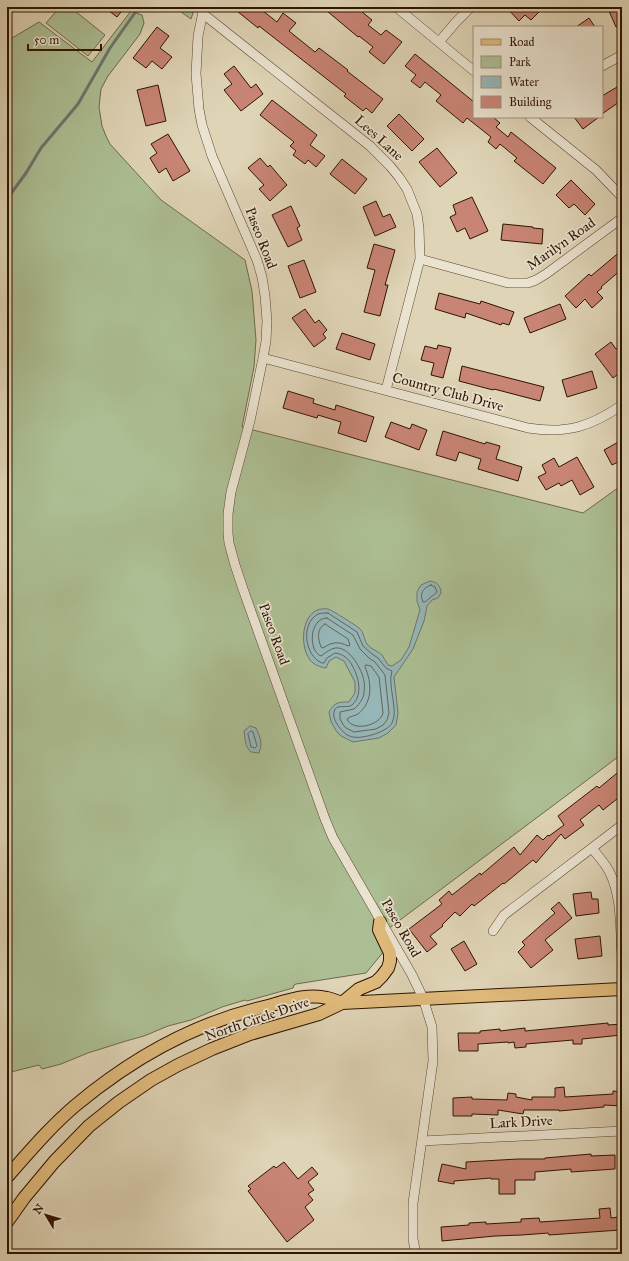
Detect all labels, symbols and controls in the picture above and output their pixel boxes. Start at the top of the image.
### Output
scale bar [28,26,101,52]
legend [473,26,603,118]
text: 50 m [34,33,59,47]
text: Road [509,35,535,49]
text: Park [509,55,531,69]
text: Water [509,75,539,89]
text: Building [509,95,552,110]
street label: Lees Lane [351,112,407,164]
street label: Paseo Road [241,205,281,271]
street label: Marilyn Road [523,214,599,274]
street label: Country Club Drive [391,369,506,415]
street label: Paseo Road [255,601,293,667]
street label: Paseo Road [377,896,425,960]
street label: North Circle Drive [203,993,312,1045]
street label: Lark Drive [489,1112,553,1132]
north arrow [26,1195,66,1235]
text: N [31,1201,47,1217]

